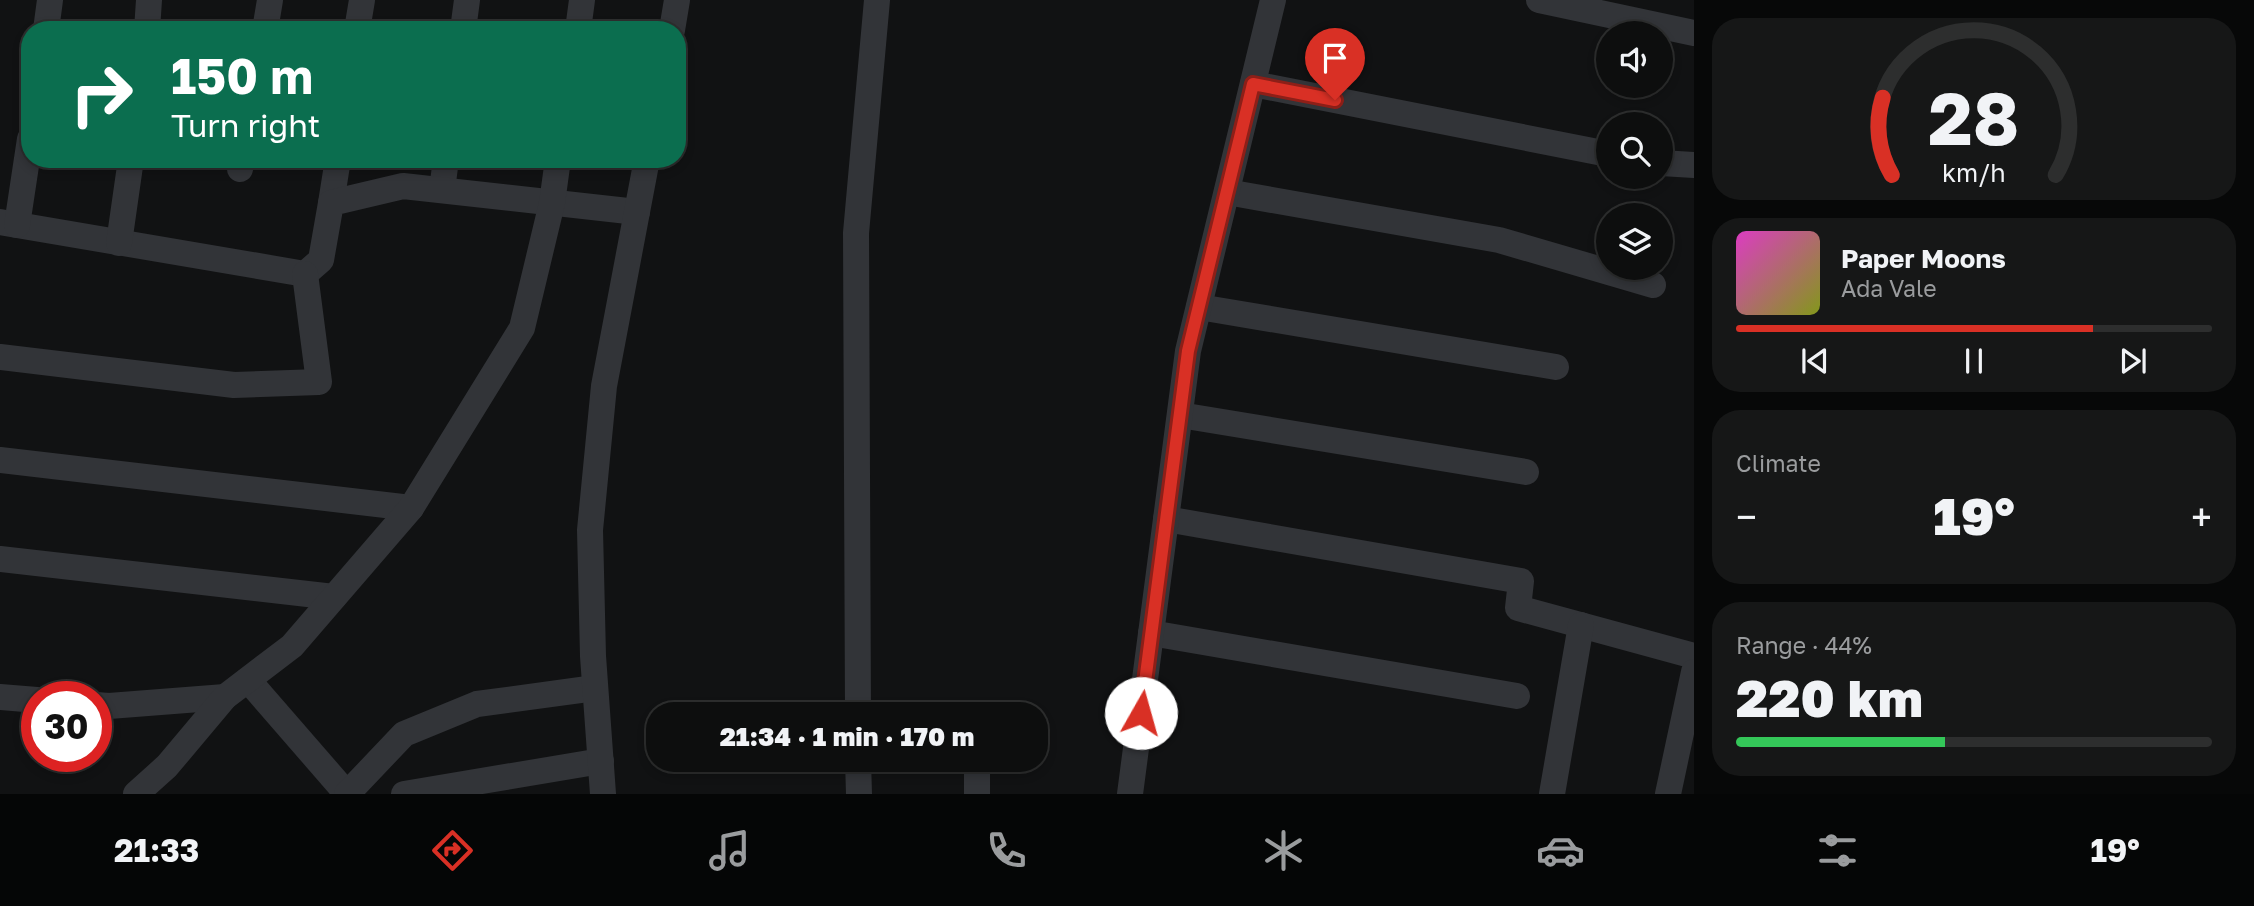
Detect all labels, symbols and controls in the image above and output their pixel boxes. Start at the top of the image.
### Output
map controls [1596,21,1673,280]
button: sound [1596,21,1673,98]
pin [1305,28,1365,100]
icon: arrive [1316,39,1354,77]
text: 150 m [171,46,313,105]
icon: right [56,49,147,140]
text: 28 [1929,74,2020,161]
text: Turn right [171,106,320,144]
button: search [1596,112,1673,189]
text: km/h [1942,157,2006,188]
button: layers [1596,203,1673,280]
text: Paper Moons [1841,243,2006,274]
text: Ada Vale [1841,274,1937,302]
icon: previous [1796,342,1834,380]
icon: pause [1955,342,1993,380]
icon: next [2114,342,2152,380]
text: Climate [1736,449,1821,477]
text: 19° [1933,484,2015,546]
text: − [1736,494,1757,539]
text: + [2191,494,2212,539]
text: Range · 44% [1736,631,1872,659]
text: 220 km [1736,666,1923,728]
position arrow [1104,676,1178,750]
speed limit sign: 30 [21,681,112,772]
text: 21:34 · 1 min · 170 m [720,721,974,752]
icon: directions [428,826,477,875]
icon: music [705,826,754,875]
icon: phone [982,826,1031,875]
icon: climate [1259,826,1308,875]
icon: car [1536,826,1585,875]
icon: filters [1813,826,1862,875]
text: 21:33 [114,831,199,869]
text: 19° [2091,831,2140,869]

